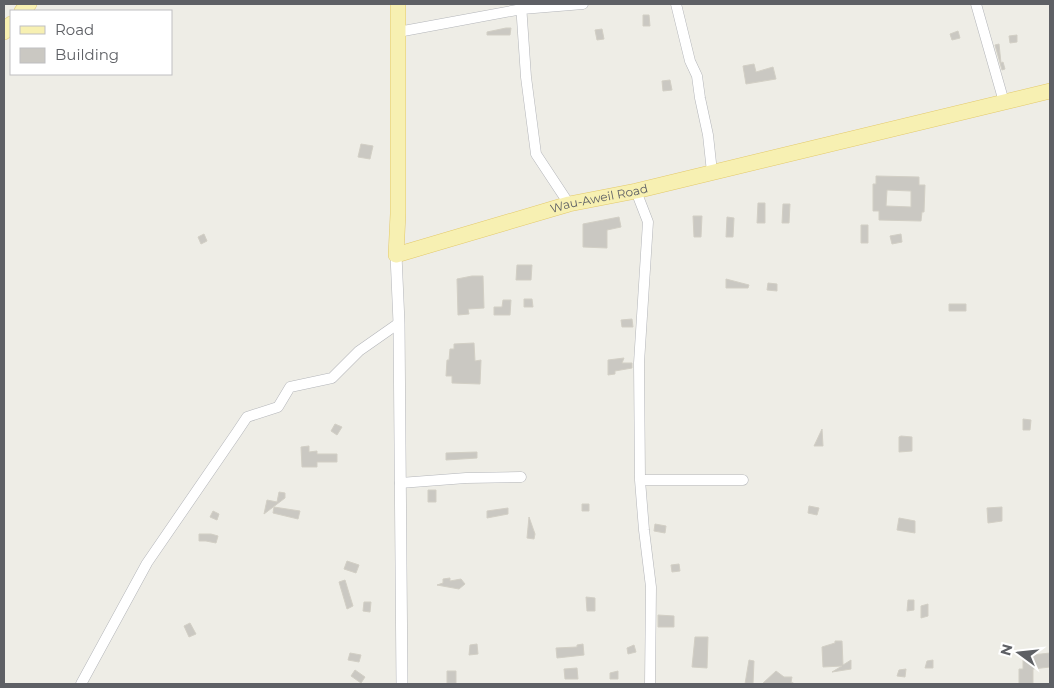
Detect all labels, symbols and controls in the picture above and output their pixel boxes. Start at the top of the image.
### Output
legend [10,10,172,75]
text: Road [55,20,94,39]
text: Building [55,45,119,64]
street label: Wau-Aweil Road [548,180,649,216]
north arrow [994,628,1044,678]
text: N [996,642,1017,657]

